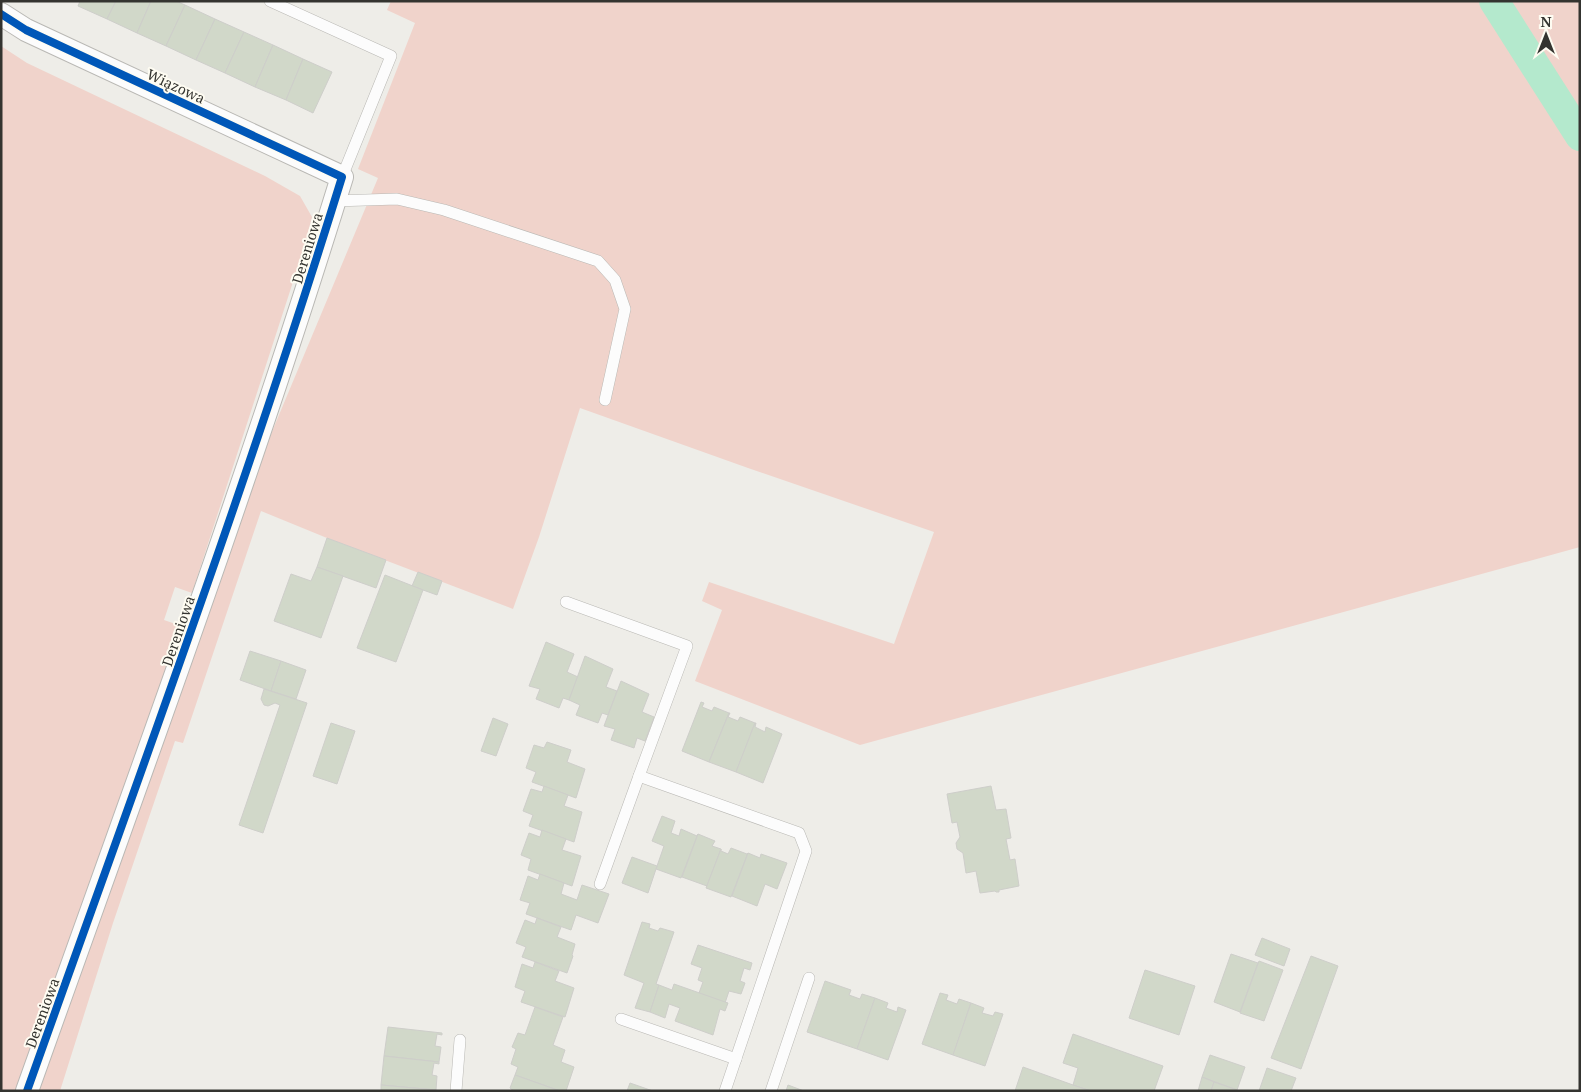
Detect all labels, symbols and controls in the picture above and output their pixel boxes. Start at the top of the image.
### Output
north arrow [1521,10,1571,60]
text: N [1540,12,1552,31]
street label: Wiązowa [144,64,208,108]
street label: Dereniowa [287,210,327,286]
street label: Dereniowa [157,593,199,669]
street label: Dereniowa [21,975,63,1051]

